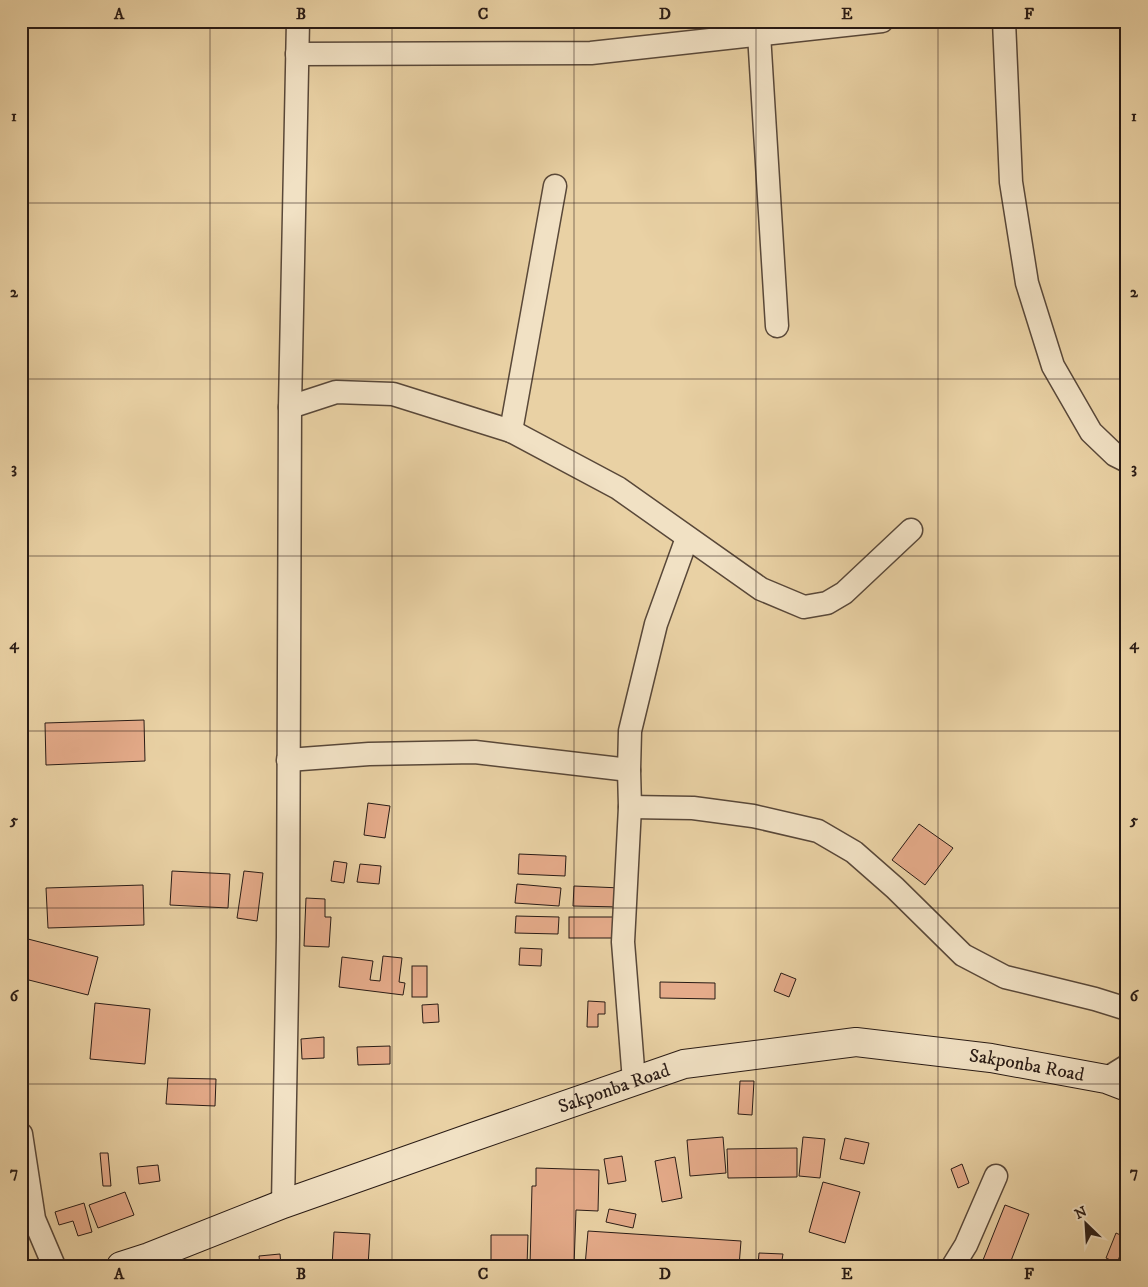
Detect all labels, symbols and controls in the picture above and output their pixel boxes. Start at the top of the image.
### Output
text: A [113,4,125,24]
text: B [296,4,306,24]
text: C [478,4,488,24]
text: D [659,4,671,24]
text: E [841,4,853,24]
text: F [1024,4,1034,24]
text: 1 [11,106,17,126]
text: 1 [1131,106,1137,126]
text: 2 [10,282,19,302]
text: 2 [1130,282,1139,302]
text: 3 [11,458,17,478]
text: 3 [1131,458,1137,478]
text: 4 [8,634,19,654]
text: 4 [1128,634,1139,654]
text: 5 [9,810,18,830]
text: 5 [1129,810,1138,830]
text: 6 [10,986,20,1006]
text: 6 [1130,986,1140,1006]
street label: Sakponba Road [968,1044,1087,1086]
street label: Sakponba Road [555,1058,673,1118]
text: 7 [10,1162,18,1182]
text: 7 [1130,1162,1138,1182]
north arrow [1060,1200,1110,1250]
text: N [1072,1202,1090,1224]
text: A [113,1264,125,1284]
text: B [296,1264,306,1284]
text: C [478,1264,488,1284]
text: D [659,1264,671,1284]
text: E [841,1264,853,1284]
text: F [1024,1264,1034,1284]

